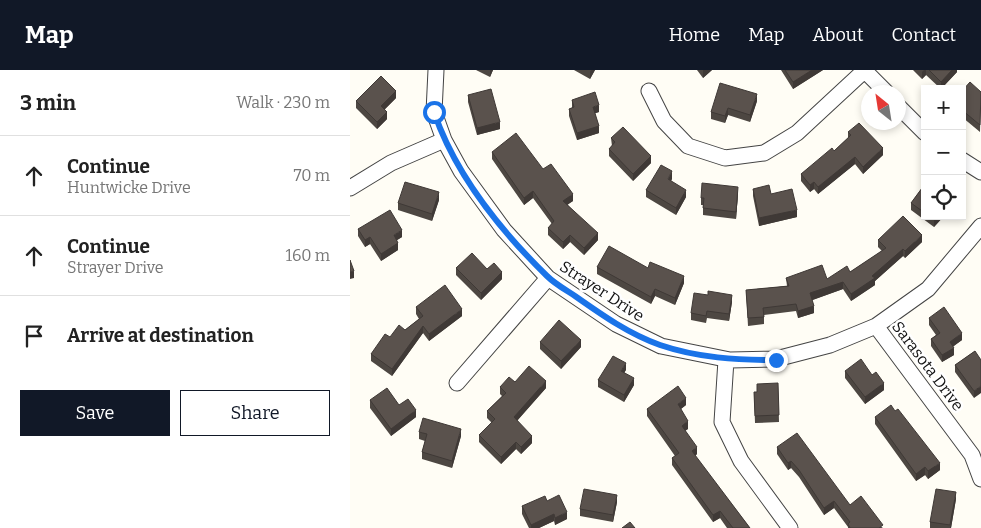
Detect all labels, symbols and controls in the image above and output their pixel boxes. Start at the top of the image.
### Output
text: Map [25,21,74,49]
text: Home [669,24,720,46]
text: Map [748,24,784,46]
text: About [812,24,863,46]
text: Contact [891,24,956,46]
north arrow [861,85,906,130]
map controls [921,85,966,220]
button: + [921,85,966,130]
text: 3 min [20,90,76,116]
text: Walk · 230 m [236,93,330,112]
route start [423,101,446,124]
button: − [921,130,966,175]
text: Continue [67,155,150,178]
icon: ahead [20,162,48,190]
text: 70 m [294,166,330,185]
button: locate [921,175,966,220]
text: Huntwicke Drive [67,178,191,197]
text: Continue [67,235,150,258]
icon: ahead [20,242,48,270]
text: 160 m [285,246,330,265]
street label: Strayer Drive [556,257,648,325]
text: Strayer Drive [67,258,164,277]
street label: Sarasota Drive [888,317,968,415]
icon: arrive [20,322,48,350]
text: Arrive at destination [67,324,254,347]
route end [765,349,788,372]
button: Save [20,390,170,436]
button: Share [180,390,330,436]

